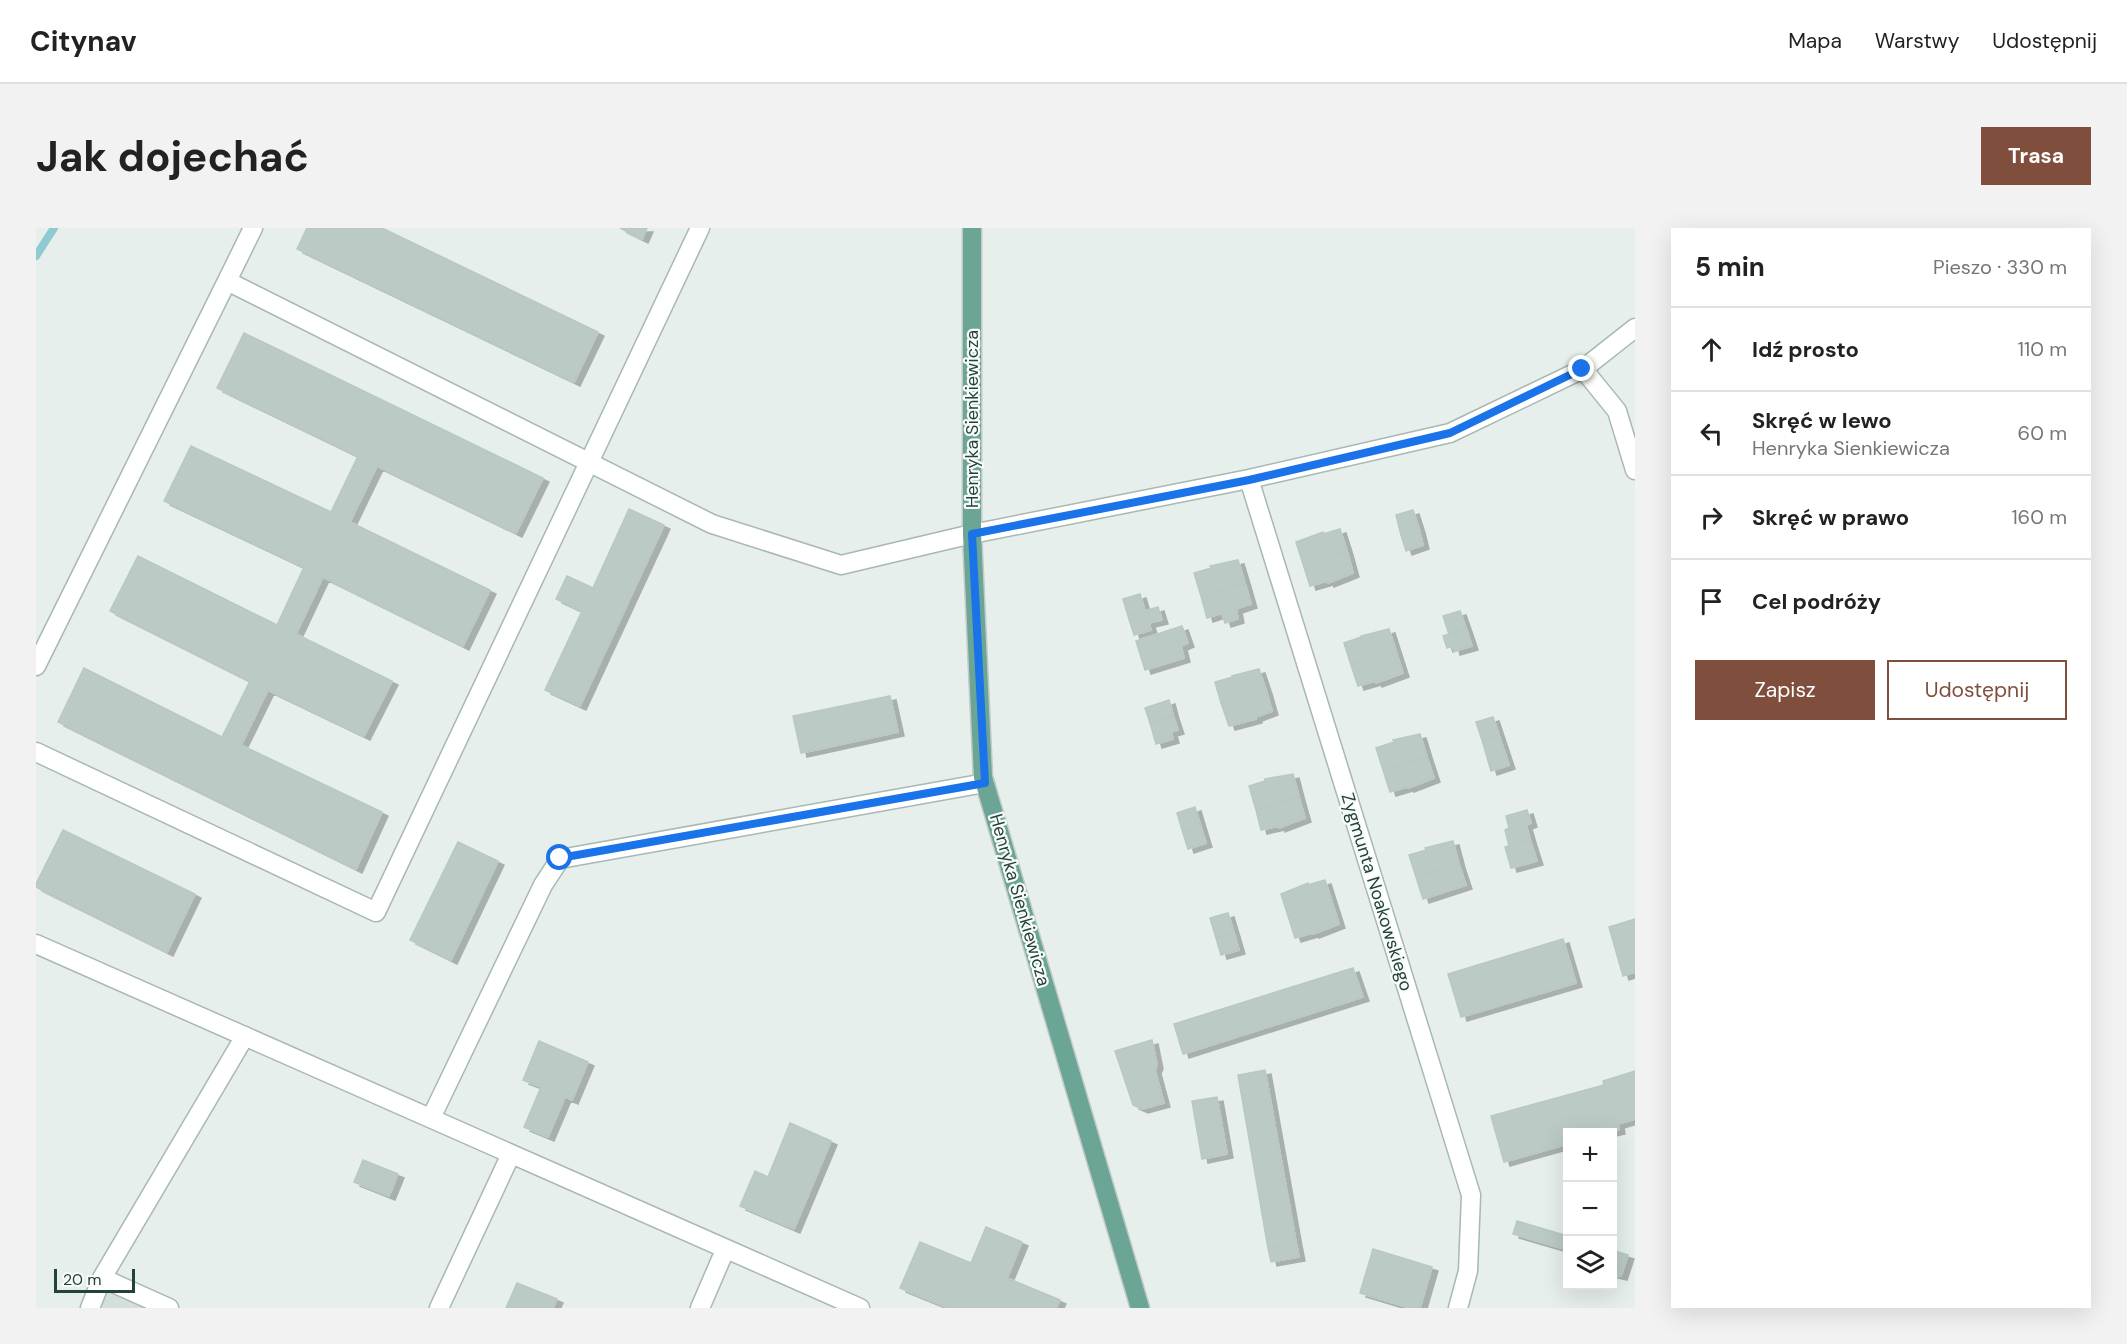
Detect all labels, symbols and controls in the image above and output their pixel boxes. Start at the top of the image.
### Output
text: Citynav [30,23,136,60]
text: Mapa [1788,27,1842,55]
text: Warstwy [1875,27,1959,55]
text: Udostępnij [1992,27,2097,55]
button: Trasa [1981,127,2091,185]
text: Jak dojechać [36,129,309,184]
text: 5 min [1695,250,1765,284]
text: Pieszo · 330 m [1933,254,2067,280]
street label: Henryka Sienkiewicza [960,330,984,508]
icon: ahead [1695,333,1728,366]
text: Idź prosto [1752,335,1859,364]
text: 110 m [2018,336,2067,362]
route end [1568,355,1594,381]
text: Skręć w lewo [1752,406,1892,435]
icon: left [1695,417,1728,450]
text: 60 m [2018,420,2067,446]
text: Henryka Sienkiewicza [1752,435,1950,461]
icon: right [1695,501,1728,534]
text: Skręć w prawo [1752,503,1909,532]
text: 160 m [2011,504,2067,530]
icon: arrive [1695,585,1728,618]
text: Cel podróży [1752,587,1881,616]
button: Zapisz [1695,660,1875,720]
button: Udostępnij [1887,660,2067,720]
street label: Zygmunta Noakowskiego [1335,790,1419,994]
street label: Henryka Sienkiewicza [984,811,1056,989]
route start [546,844,572,870]
map controls [1563,1128,1617,1290]
button: + [1563,1128,1617,1182]
button: − [1563,1182,1617,1236]
button: layers [1563,1236,1617,1290]
scale bar [54,1266,135,1294]
text: 20 m [63,1269,102,1290]

